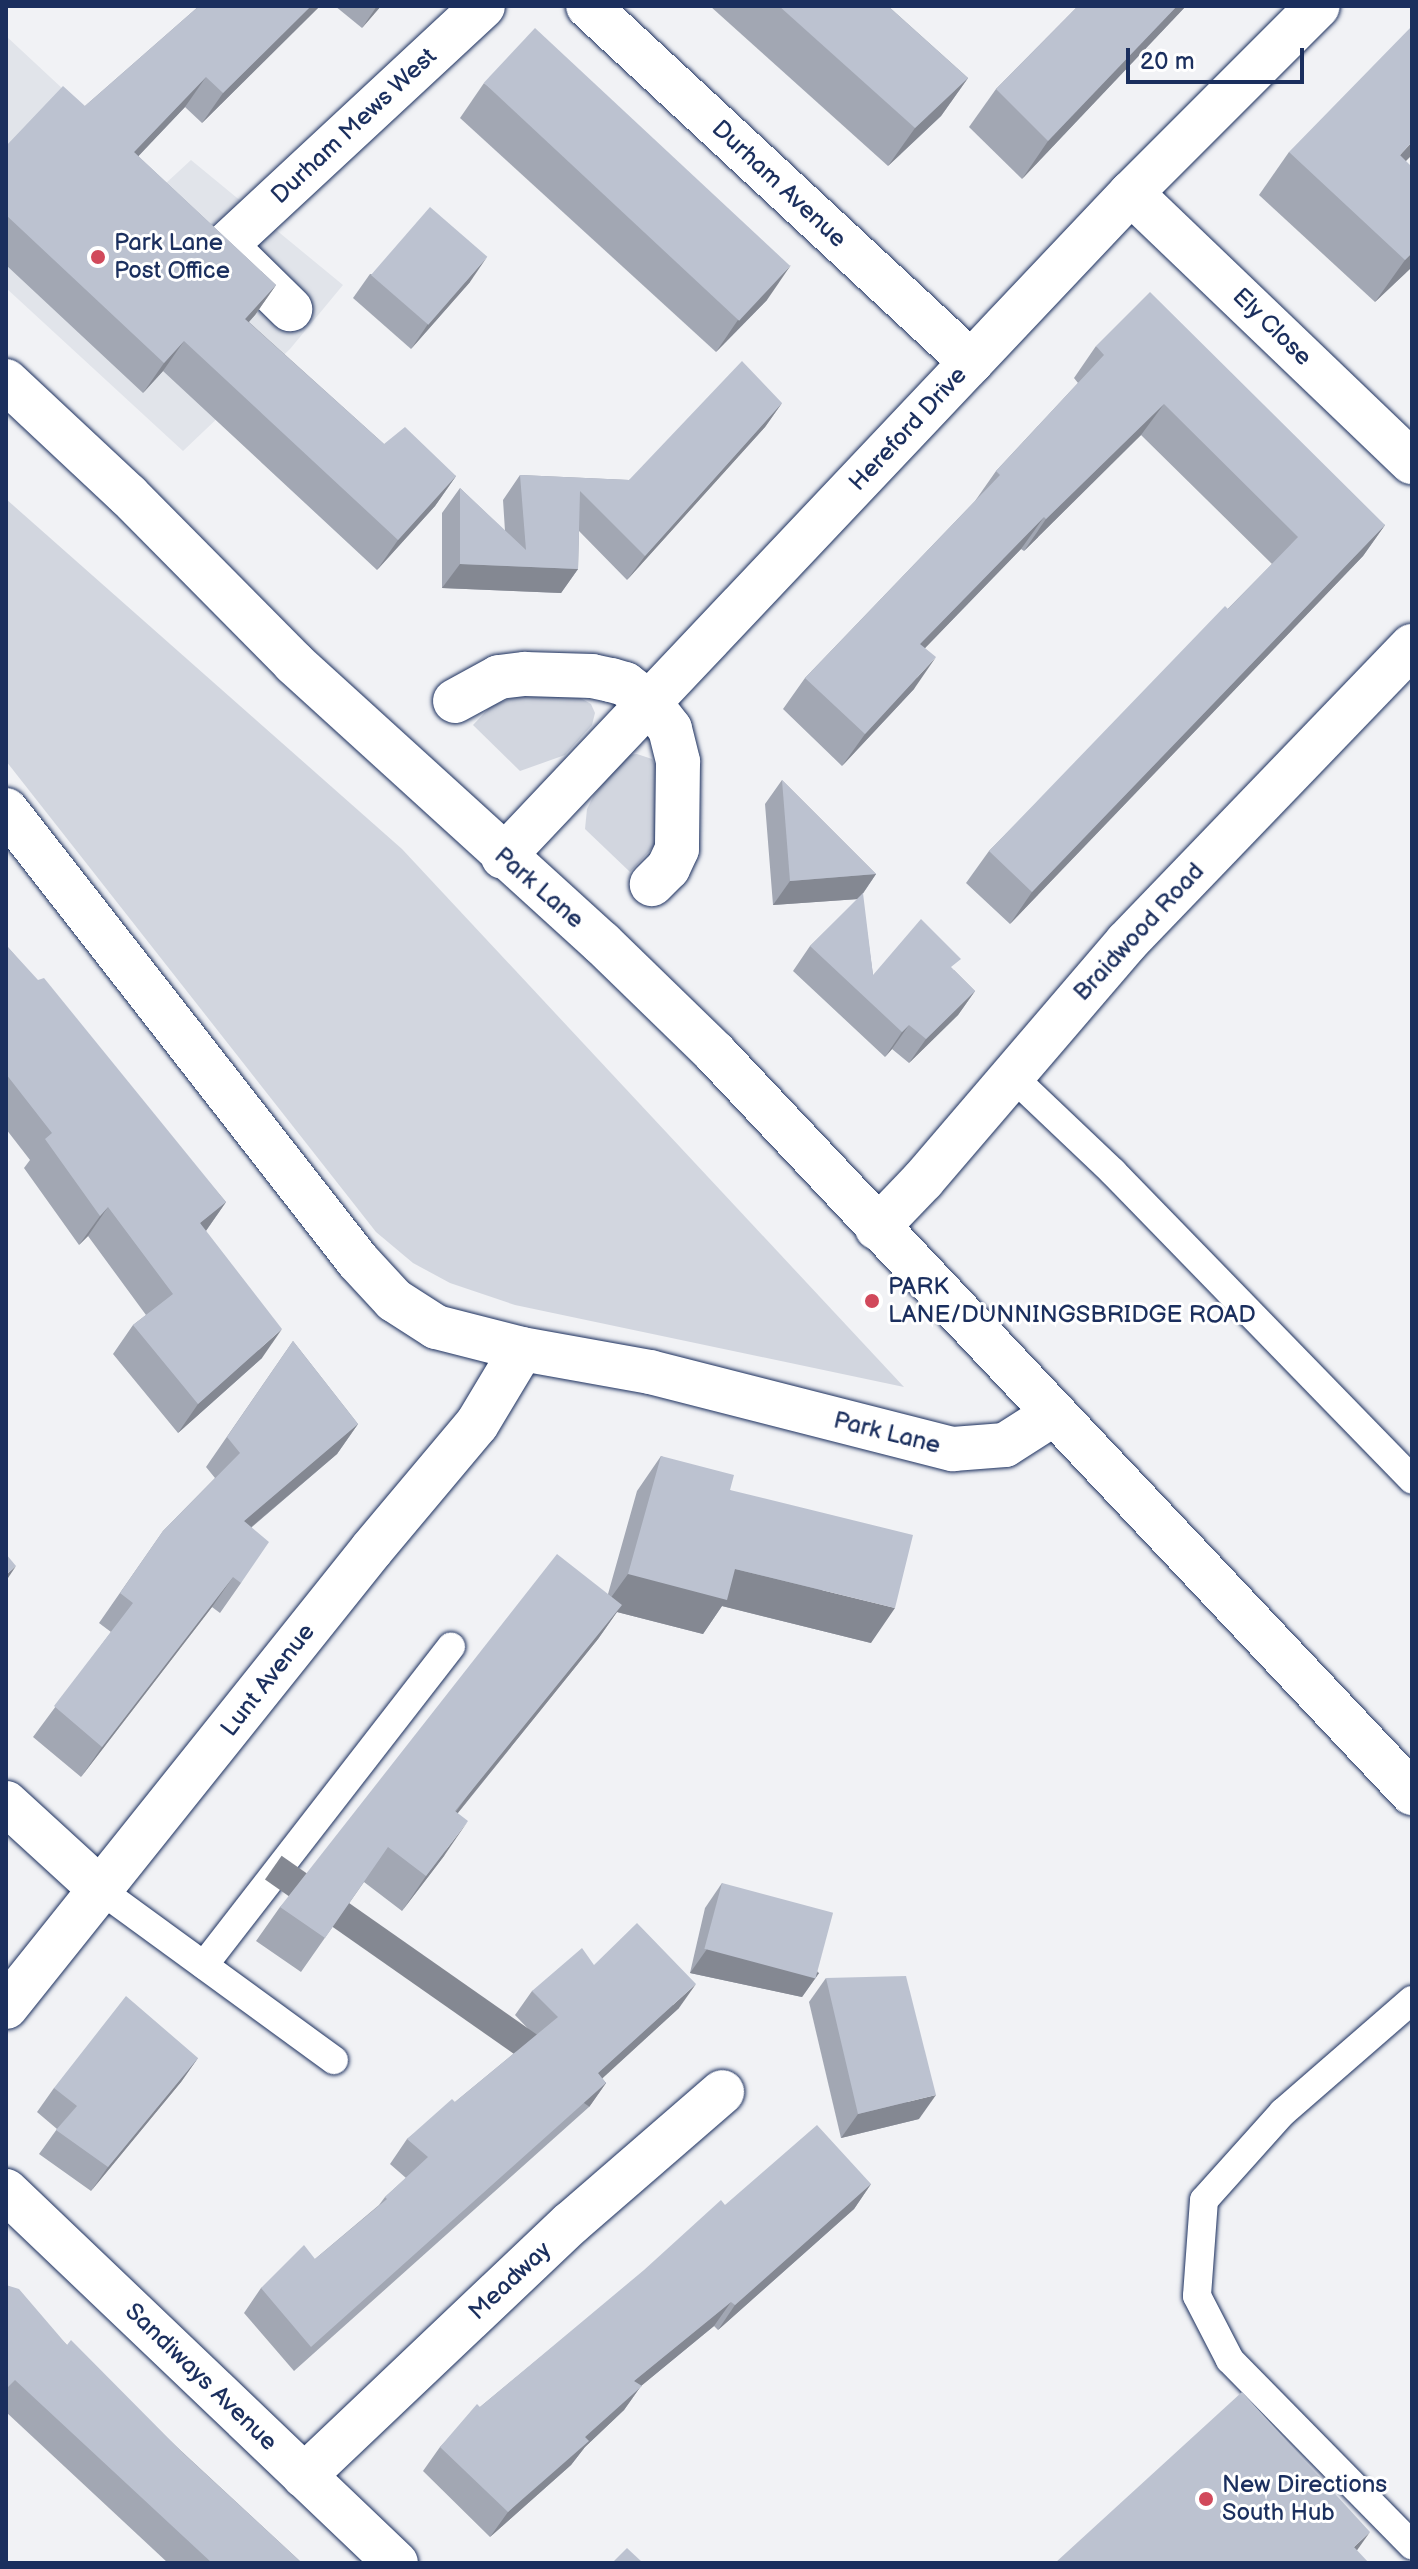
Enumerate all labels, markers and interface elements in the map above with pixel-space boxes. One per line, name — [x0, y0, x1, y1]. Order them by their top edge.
scale bar — [1130, 32, 1308, 82]
street label: Durham Mews West — [265, 42, 443, 210]
text: 20 m — [1140, 47, 1195, 76]
street label: Durham Avenue — [706, 114, 852, 254]
place label: Park Lane Post Office — [114, 229, 230, 285]
marker: Park Lane Post Office — [89, 248, 107, 266]
street label: Ely Close — [1226, 282, 1318, 372]
street label: Hereford Drive — [843, 361, 973, 497]
street label: Park Lane — [488, 841, 590, 935]
street label: Braidwood Road — [1068, 857, 1210, 1007]
place label: PARK LANE/DUNNINGSBRIDGE ROAD — [888, 1273, 1256, 1329]
marker: PARK LANE/DUNNINGSBRIDGE ROAD — [863, 1292, 881, 1310]
street label: Park Lane — [831, 1406, 943, 1460]
street label: Lunt Avenue — [215, 1618, 321, 1742]
street label: Meadway — [463, 2236, 557, 2326]
street label: Sandiways Avenue — [119, 2297, 283, 2457]
place label: New Directions South Hub — [1222, 2471, 1387, 2527]
marker: New Directions South Hub — [1197, 2490, 1215, 2508]

